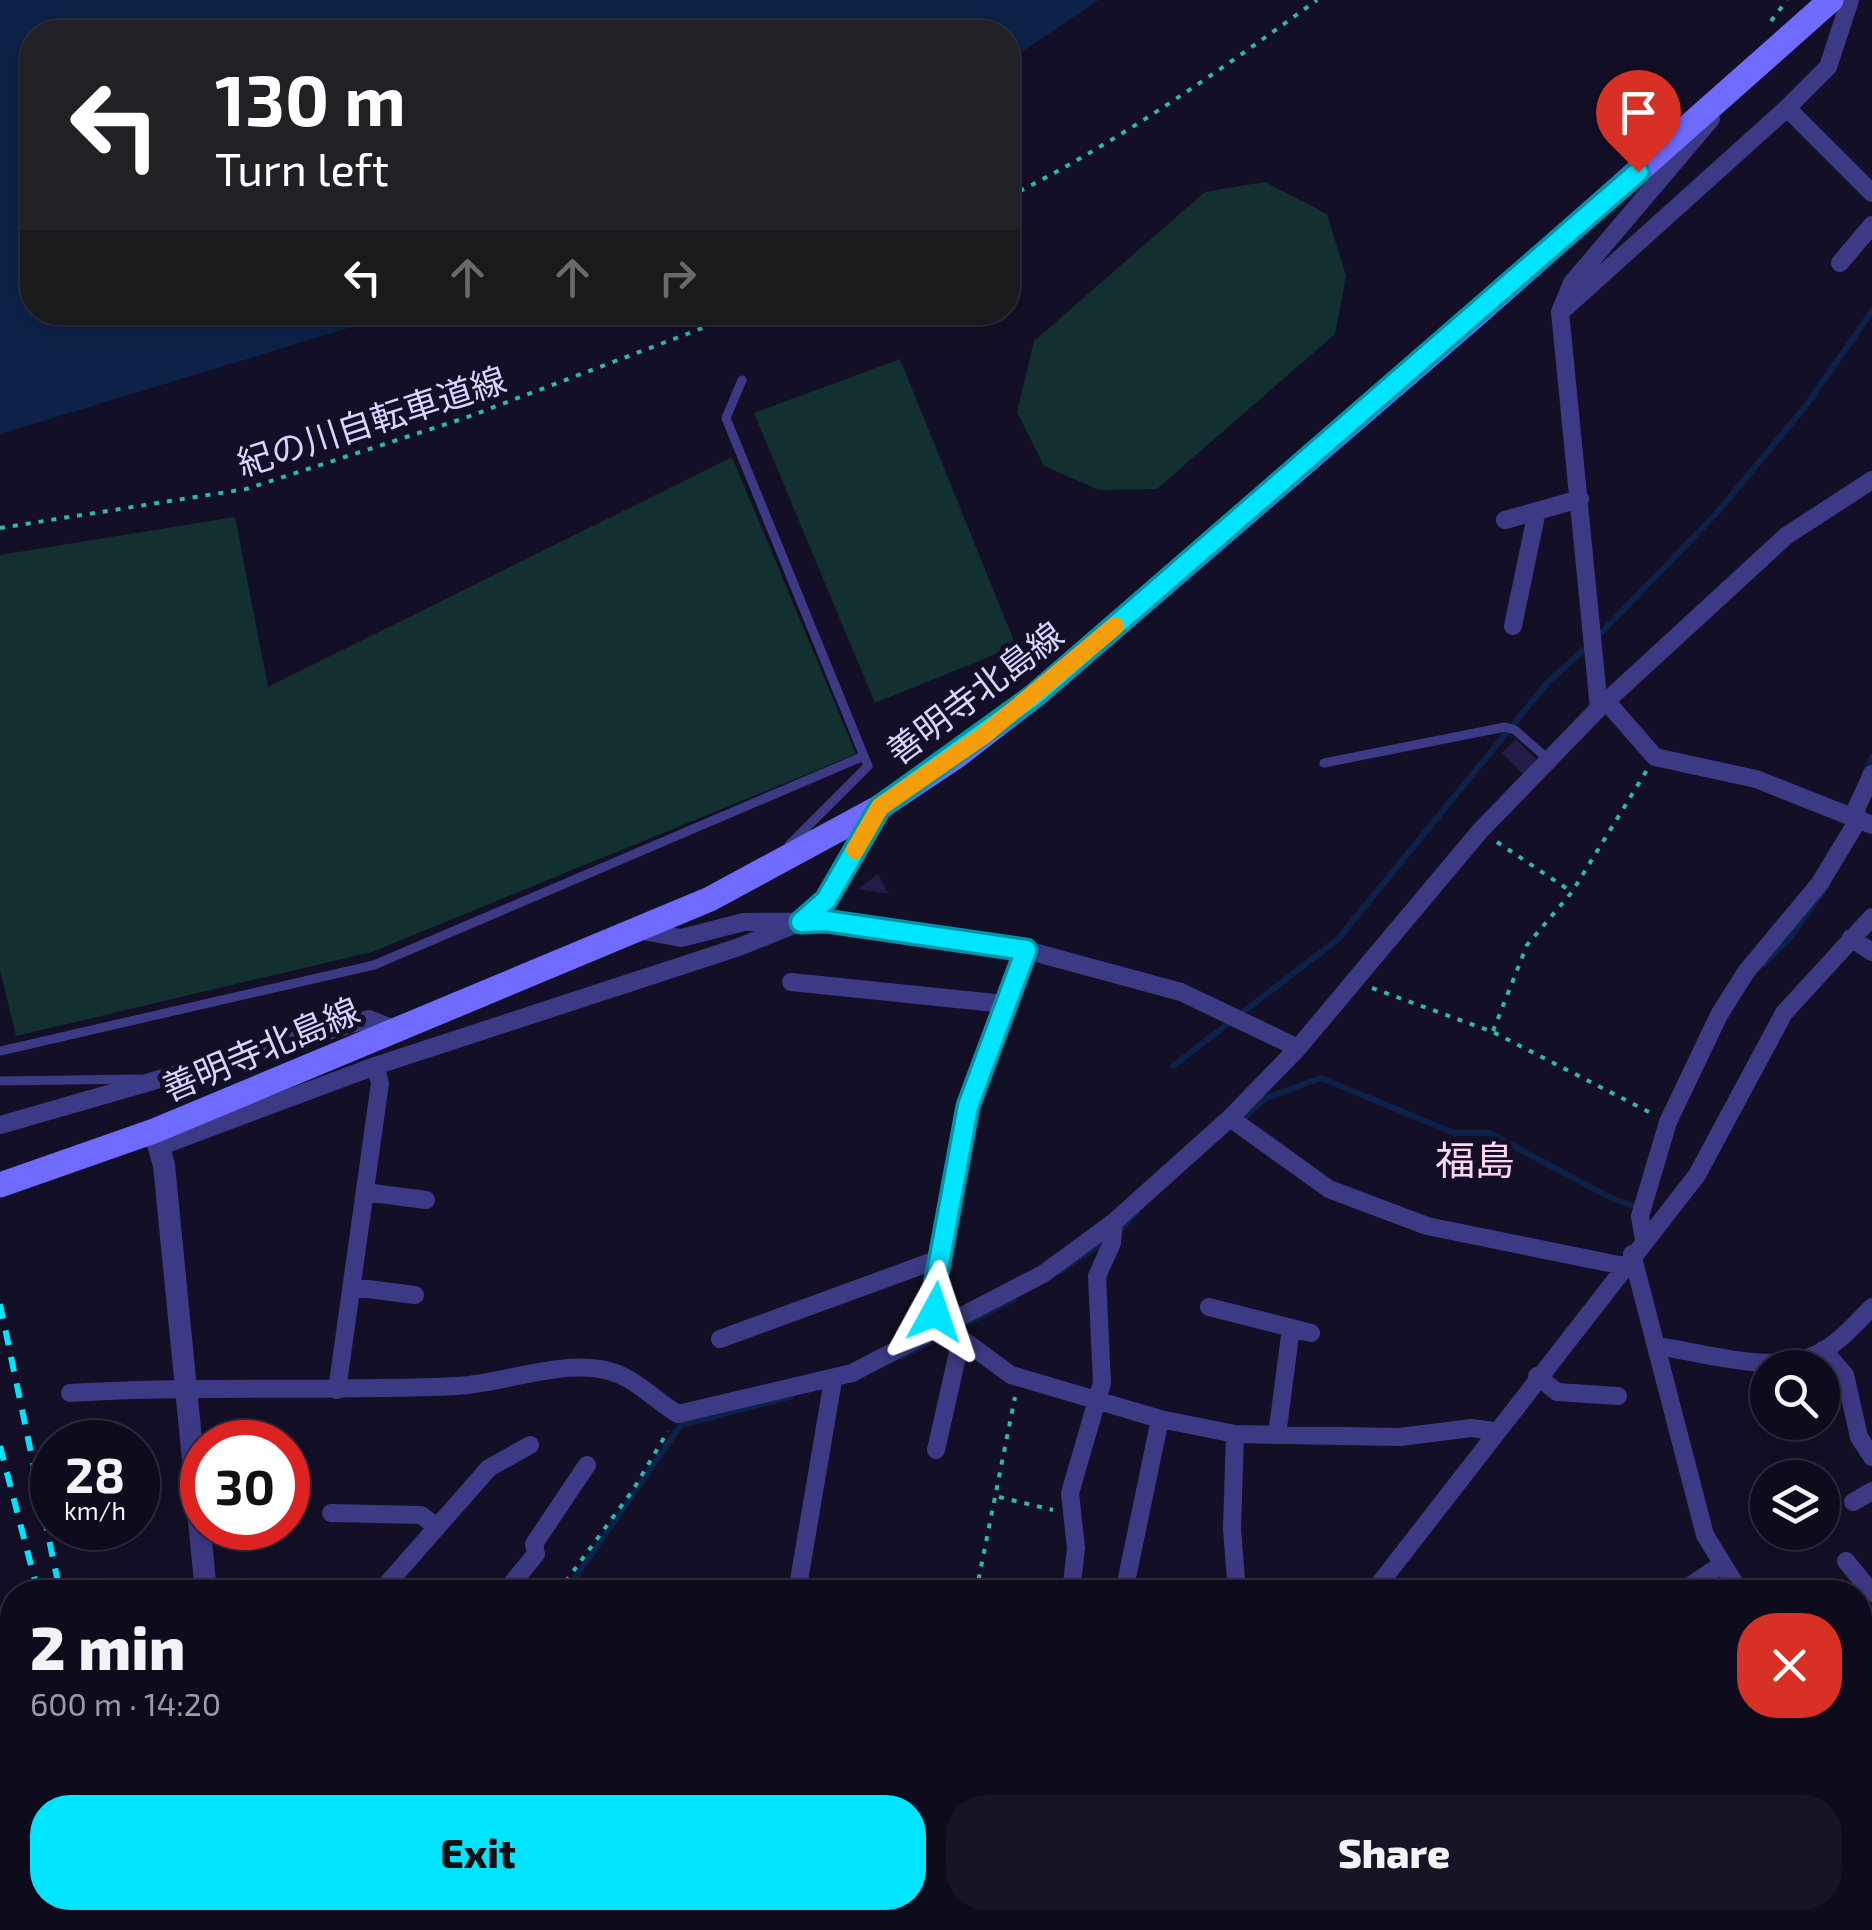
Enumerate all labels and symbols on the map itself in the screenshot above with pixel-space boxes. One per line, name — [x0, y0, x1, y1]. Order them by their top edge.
pin — [1596, 70, 1681, 173]
street label: 紀の川自転車道線 — [231, 357, 511, 483]
street label: 善明寺北島線 — [877, 612, 1071, 772]
street label: 善明寺北島線 — [155, 988, 365, 1108]
district label: 福島 — [1435, 1135, 1515, 1183]
position arrow — [883, 1260, 987, 1364]
speed limit sign: 30 — [180, 1420, 310, 1550]

